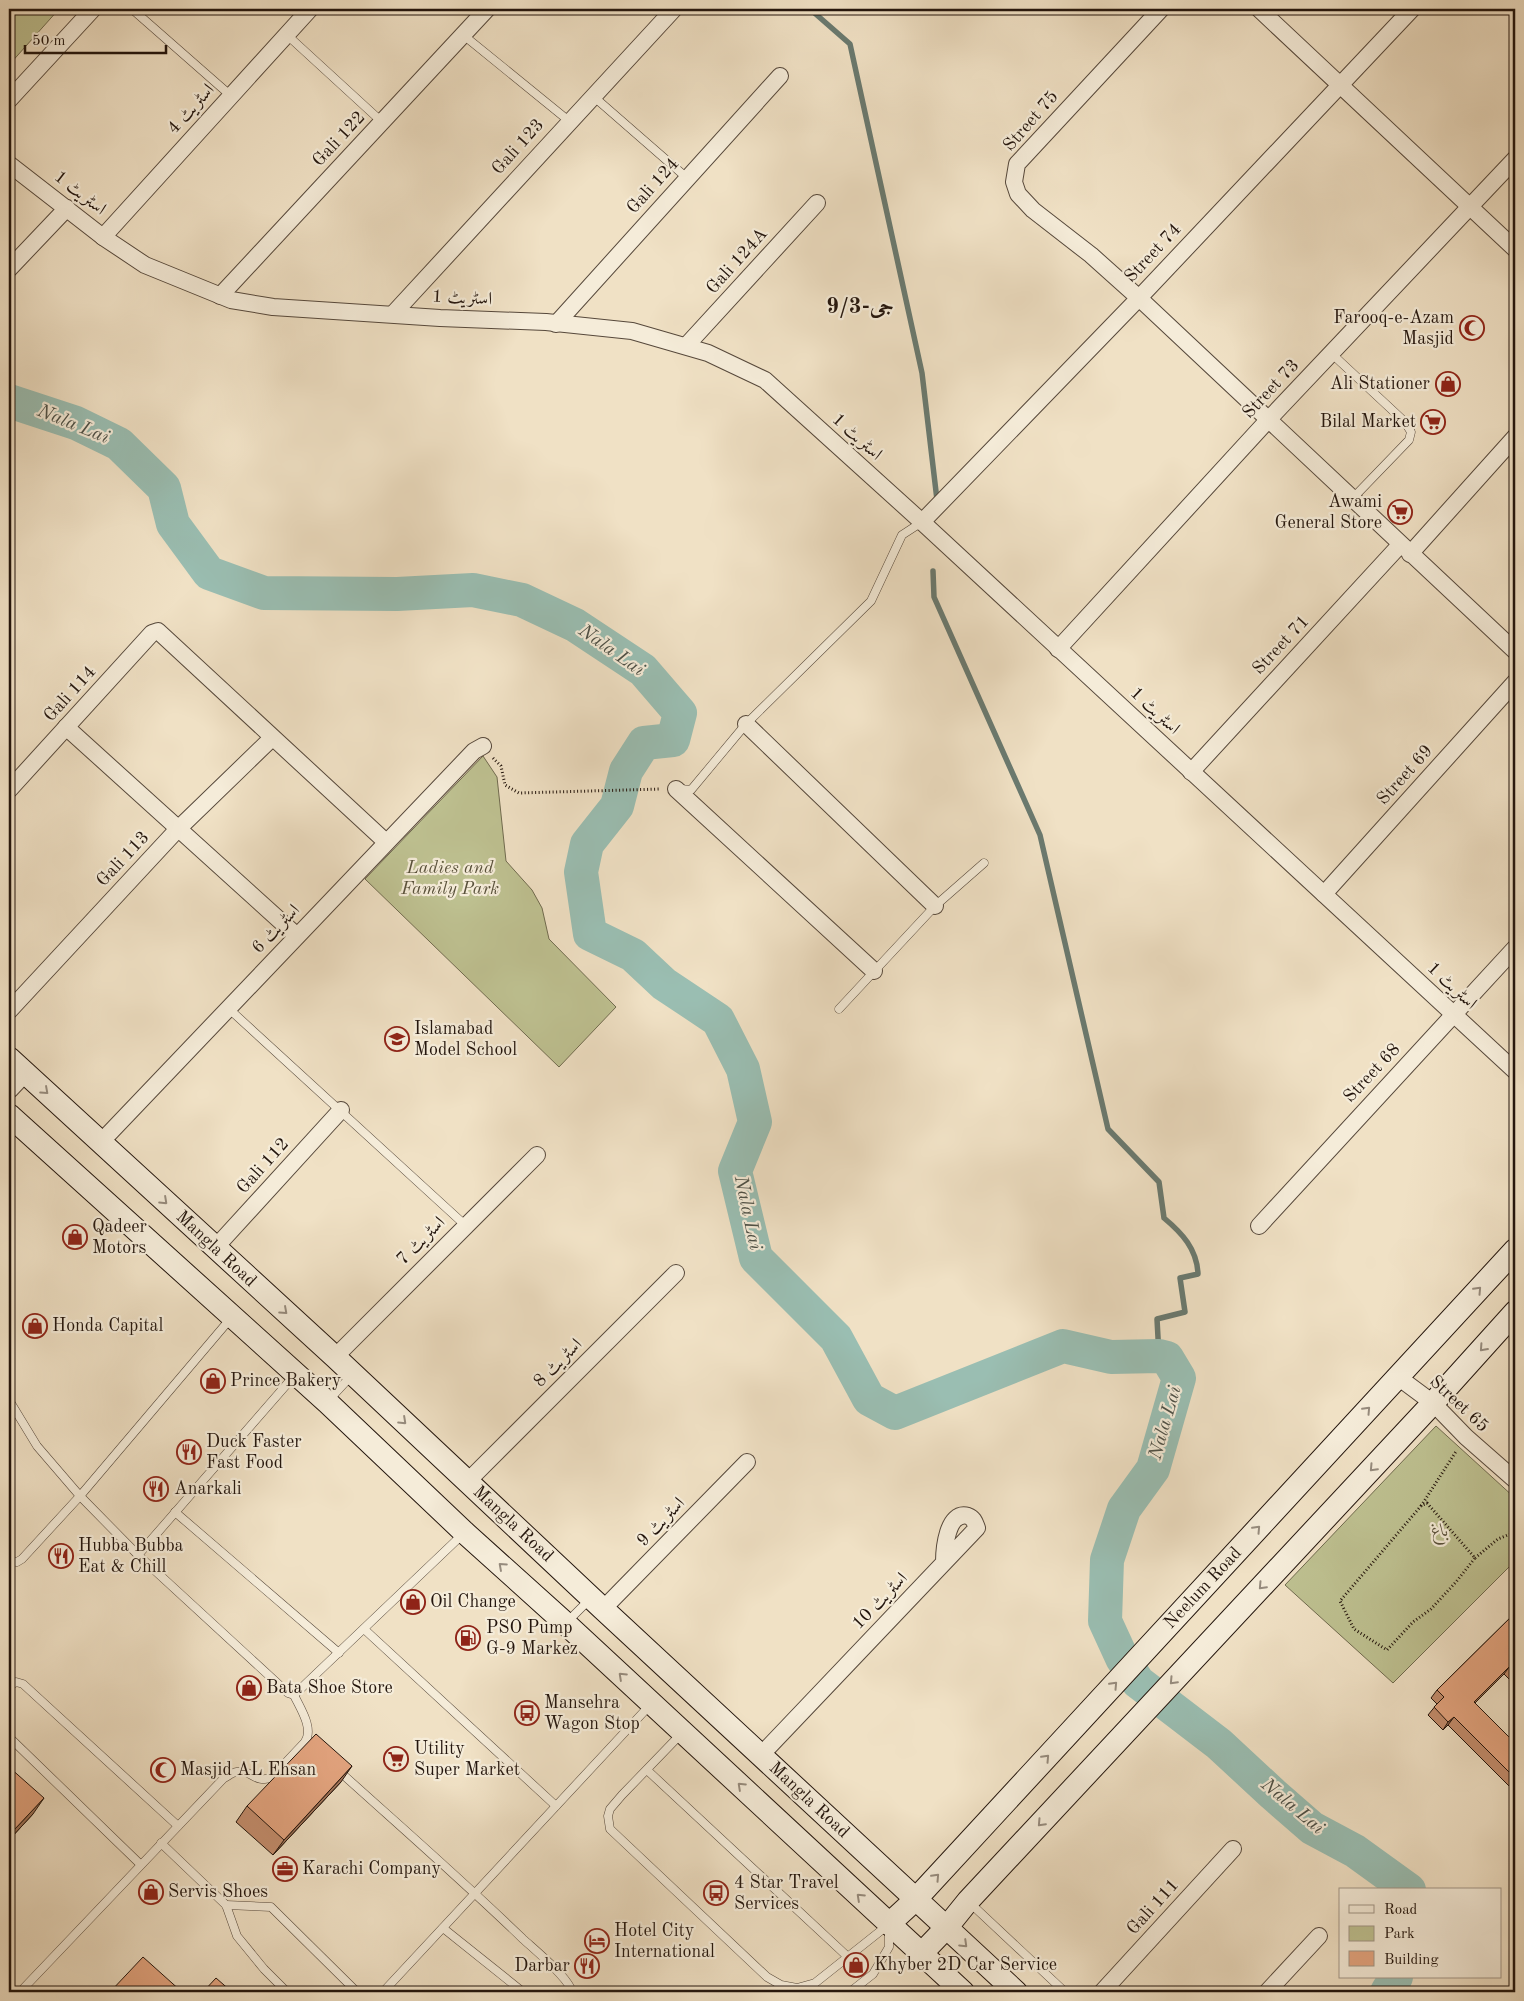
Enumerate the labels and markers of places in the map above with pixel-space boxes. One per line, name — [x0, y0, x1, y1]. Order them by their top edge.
place label: Farooq-e-Azam Masjid — [1333, 309, 1454, 348]
mosque icon: Farooq-e-Azam Masjid — [1459, 315, 1485, 341]
shop icon: Ali Stationer — [1435, 371, 1461, 397]
place label: Ali Stationer — [1330, 375, 1431, 393]
supermarket icon: Bilal Market — [1420, 409, 1446, 435]
place label: Bilal Market — [1320, 413, 1416, 431]
place label: Awami General Store — [1275, 493, 1382, 532]
supermarket icon: Awami General Store — [1387, 499, 1413, 525]
place label: Islamabad Model School — [414, 1020, 517, 1059]
school or university icon: Islamabad Model School — [384, 1026, 410, 1052]
place label: Qadeer Motors — [92, 1218, 147, 1257]
shop icon: Qadeer Motors — [62, 1224, 88, 1250]
shop icon: Honda Capital — [22, 1313, 48, 1339]
place label: Honda Capital — [52, 1317, 163, 1335]
shop icon: Prince Bakery — [200, 1368, 226, 1394]
place label: Prince Bakery — [230, 1372, 342, 1390]
place label: Duck Faster Fast Food — [206, 1433, 302, 1472]
restaurant icon: Duck Faster Fast Food — [176, 1439, 202, 1465]
restaurant icon: Anarkali — [143, 1476, 169, 1502]
place label: Anarkali — [174, 1480, 242, 1498]
place label: Hubba Bubba Eat & Chill — [78, 1537, 184, 1576]
restaurant icon: Hubba Bubba Eat & Chill — [48, 1543, 74, 1569]
shop icon: Oil Change — [400, 1589, 426, 1615]
place label: Oil Change — [430, 1593, 516, 1611]
place label: PSO Pump G-9 Markez — [486, 1619, 578, 1658]
fuel station icon: PSO Pump G-9 Markez — [455, 1625, 481, 1651]
shop icon: Bata Shoe Store — [236, 1675, 262, 1701]
place label: Bata Shoe Store — [266, 1679, 393, 1697]
place label: Mansehra Wagon Stop — [544, 1694, 640, 1733]
bus stop icon: Mansehra Wagon Stop — [514, 1700, 540, 1726]
place label: Utility Super Market — [414, 1740, 520, 1779]
supermarket icon: Utility Super Market — [383, 1746, 409, 1772]
mosque icon: Masjid AL Ehsan — [150, 1757, 176, 1783]
place label: Masjid AL Ehsan — [180, 1761, 317, 1779]
office icon: Karachi Company — [272, 1856, 298, 1882]
place label: Karachi Company — [302, 1860, 442, 1878]
place label: 4 Star Travel Services — [734, 1874, 839, 1913]
shop icon: Servis Shoes — [138, 1879, 164, 1905]
bus stop icon: 4 Star Travel Services — [703, 1880, 729, 1906]
place label: Servis Shoes — [168, 1883, 268, 1901]
place label: Hotel City International — [614, 1922, 715, 1961]
hotel icon: Hotel City International — [584, 1928, 610, 1954]
shop icon: Khyber 2D Car Service — [843, 1952, 869, 1978]
restaurant icon: Darbar — [574, 1953, 600, 1979]
place label: Khyber 2D Car Service — [874, 1956, 1057, 1974]
place label: Darbar — [514, 1957, 571, 1975]

